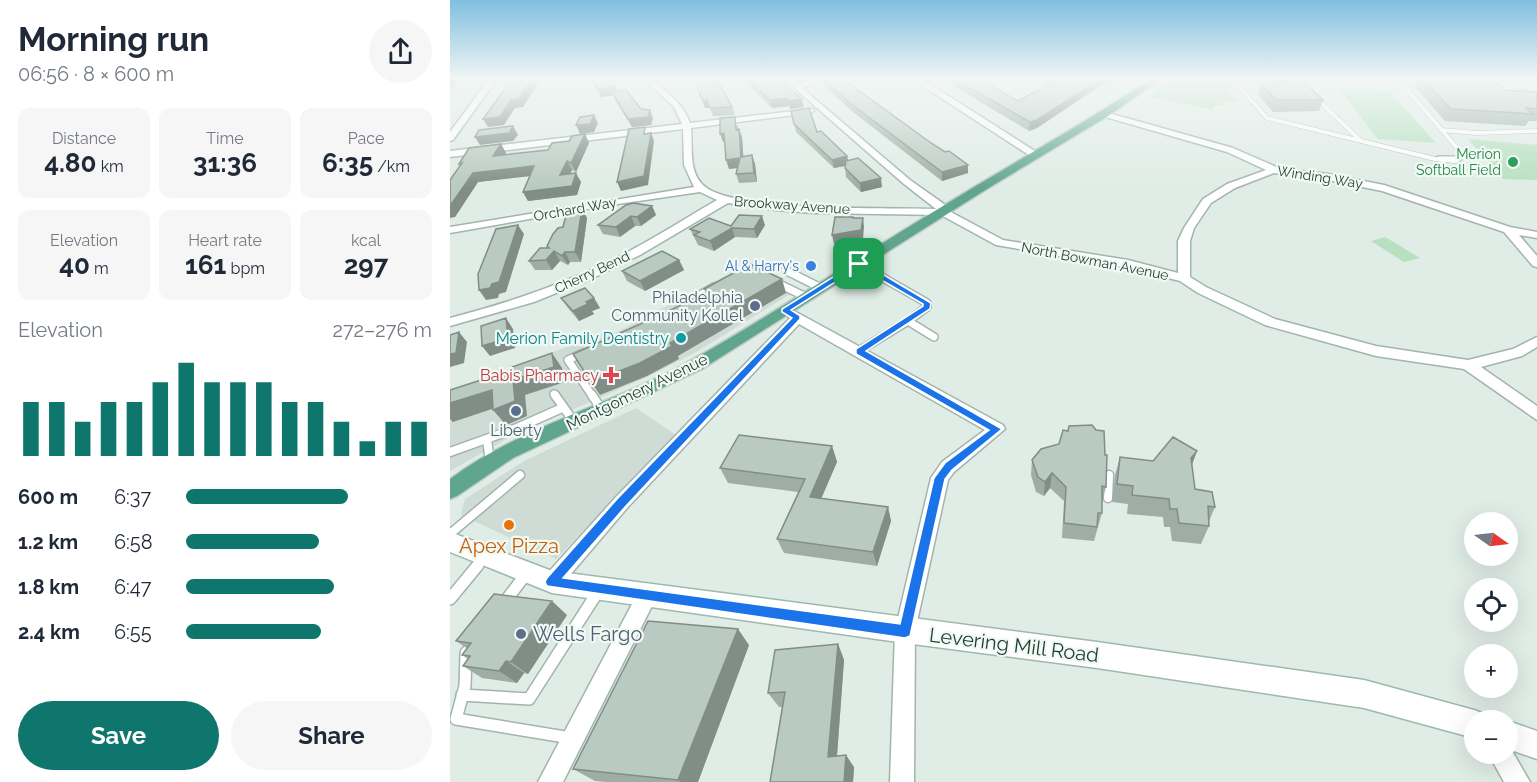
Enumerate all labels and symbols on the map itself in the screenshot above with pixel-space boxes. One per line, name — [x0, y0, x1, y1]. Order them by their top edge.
place label: Merion Softball Field — [1416, 146, 1501, 178]
marker: Merion Softball Field — [1506, 155, 1520, 169]
street label: Winding Way — [1276, 162, 1364, 192]
street label: Brookway Avenue — [733, 193, 851, 217]
street label: Orchard Way — [532, 194, 618, 224]
pin — [833, 238, 884, 289]
street label: North Bowman Avenue — [1020, 239, 1170, 283]
street label: Cherry Bend — [552, 248, 632, 296]
place label: Al & Harry's — [725, 258, 799, 274]
marker: Al & Harry's — [804, 259, 818, 273]
place label: Philadelphia Community Kollel — [611, 288, 744, 325]
marker: Philadelphia Community Kollel — [748, 299, 762, 313]
place label: Merion Family Dentistry — [496, 329, 669, 348]
marker: Merion Family Dentistry — [674, 331, 688, 345]
street label: Montgomery Avenue — [563, 349, 711, 435]
place label: Babis Pharmacy — [480, 366, 599, 385]
marker: Babis Pharmacy — [604, 368, 618, 382]
marker: Liberty — [509, 404, 523, 418]
place label: Liberty — [490, 421, 542, 440]
north arrow — [1464, 512, 1518, 566]
marker: Apex Pizza — [502, 518, 516, 532]
place label: Apex Pizza — [459, 534, 559, 558]
place label: Wells Fargo — [533, 622, 642, 646]
street label: Levering Mill Road — [928, 623, 1100, 667]
marker: Wells Fargo — [514, 627, 528, 641]

